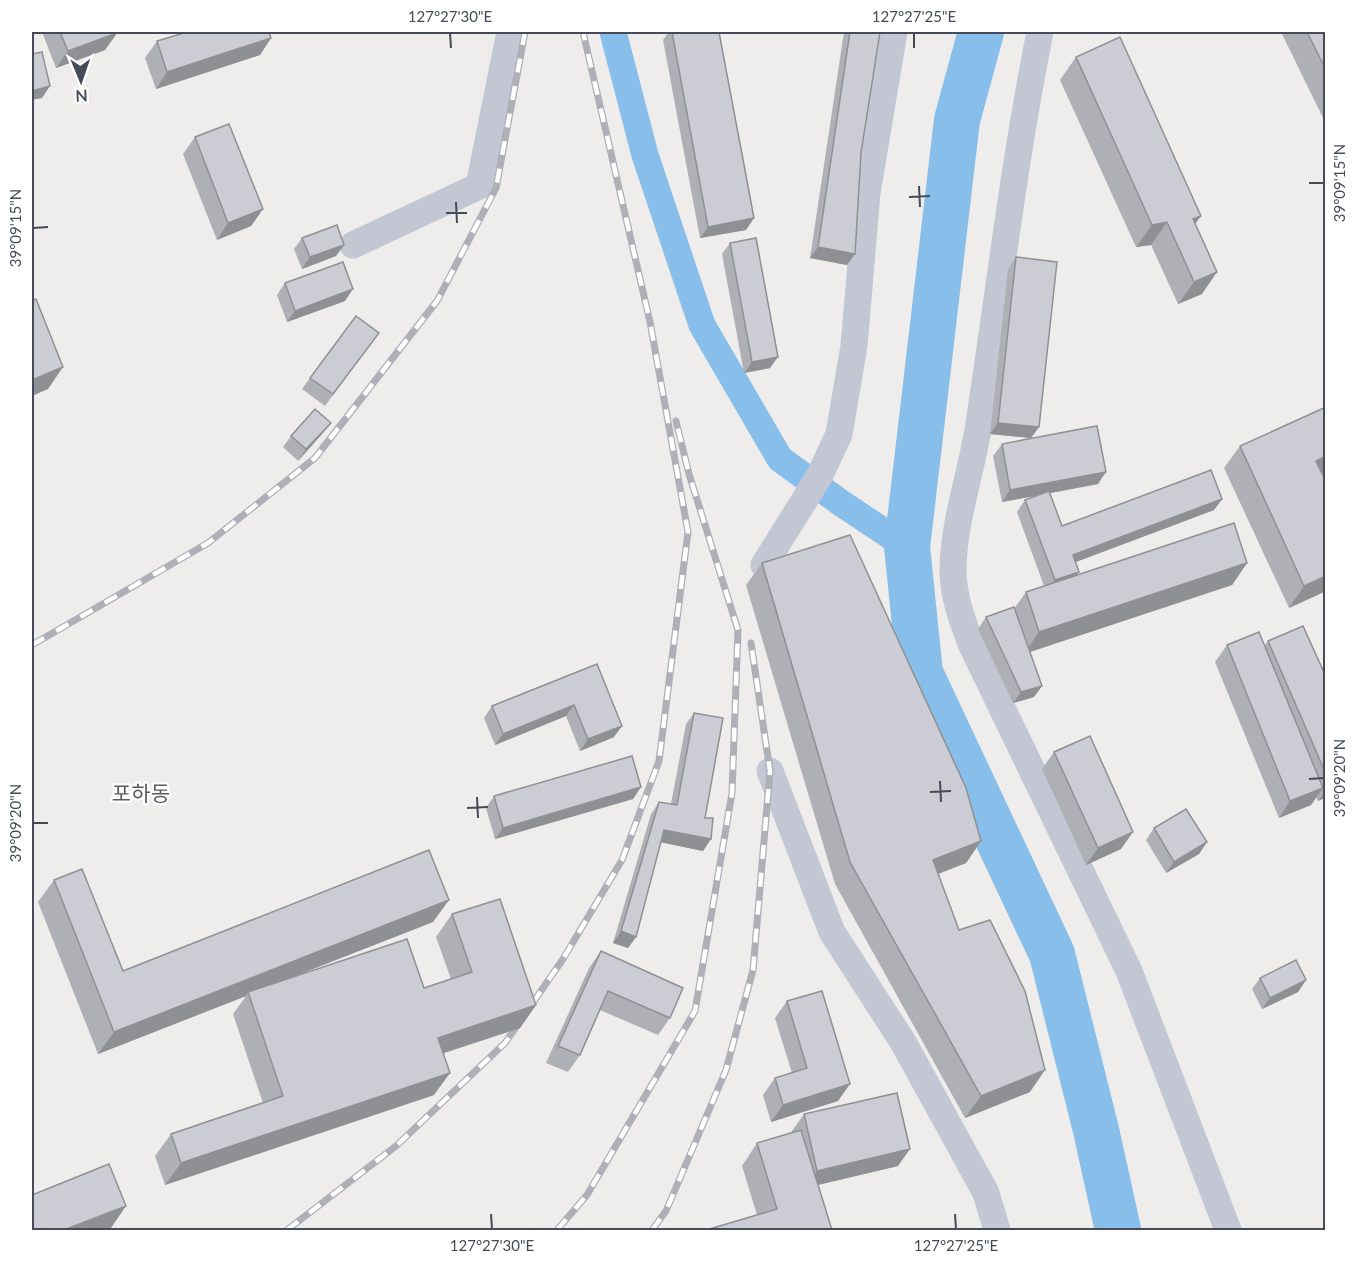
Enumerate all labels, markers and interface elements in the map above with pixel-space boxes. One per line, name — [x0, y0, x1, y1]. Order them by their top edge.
text: 127°27'30"E — [408, 7, 492, 25]
text: 127°27'25"E — [872, 7, 956, 25]
north arrow — [51, 51, 111, 111]
text: N — [75, 87, 88, 106]
text: 39°09'15"N — [1330, 144, 1348, 222]
text: 39°09'15"N — [6, 189, 24, 267]
text: 39°09'20"N — [1330, 739, 1348, 817]
district label: 포하동 — [112, 780, 170, 805]
text: 39°09'20"N — [6, 784, 24, 862]
text: 127°27'30"E — [450, 1236, 534, 1254]
text: 127°27'25"E — [914, 1236, 998, 1254]

